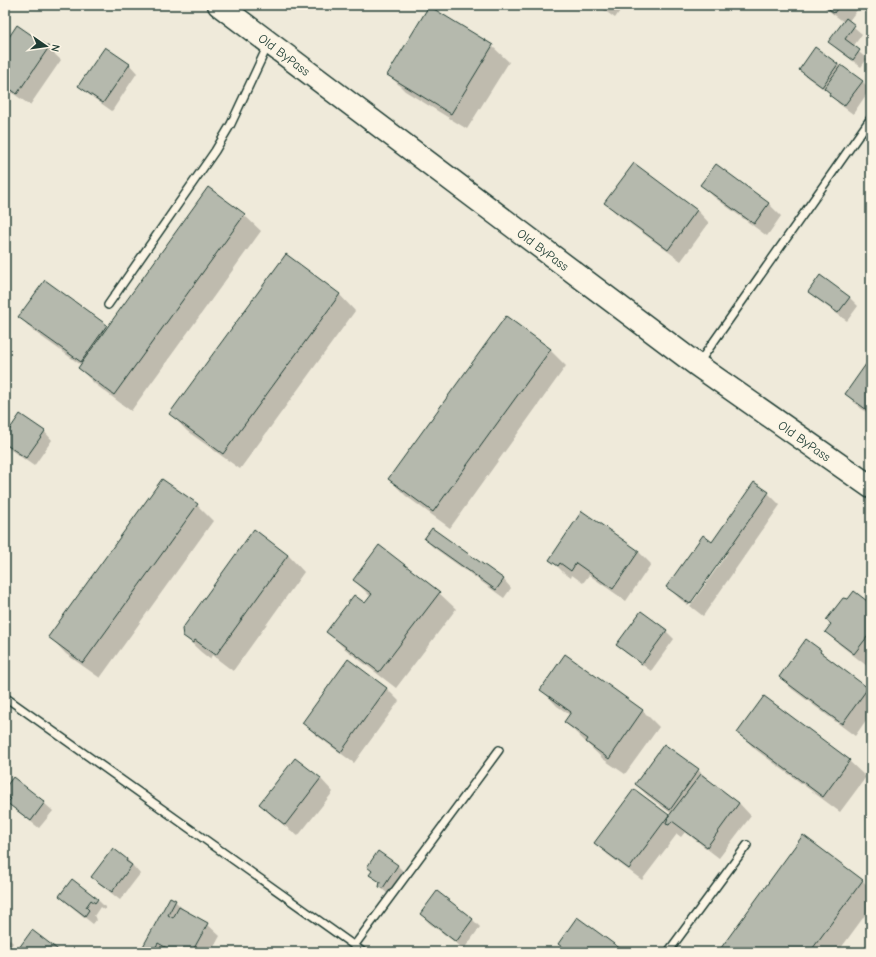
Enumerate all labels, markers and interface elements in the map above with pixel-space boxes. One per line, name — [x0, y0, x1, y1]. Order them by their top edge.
north arrow — [26, 26, 66, 66]
street label: Old ByPass — [255, 31, 313, 79]
text: N — [48, 43, 62, 53]
street label: Old ByPass — [514, 225, 572, 274]
street label: Old ByPass — [775, 417, 834, 465]

